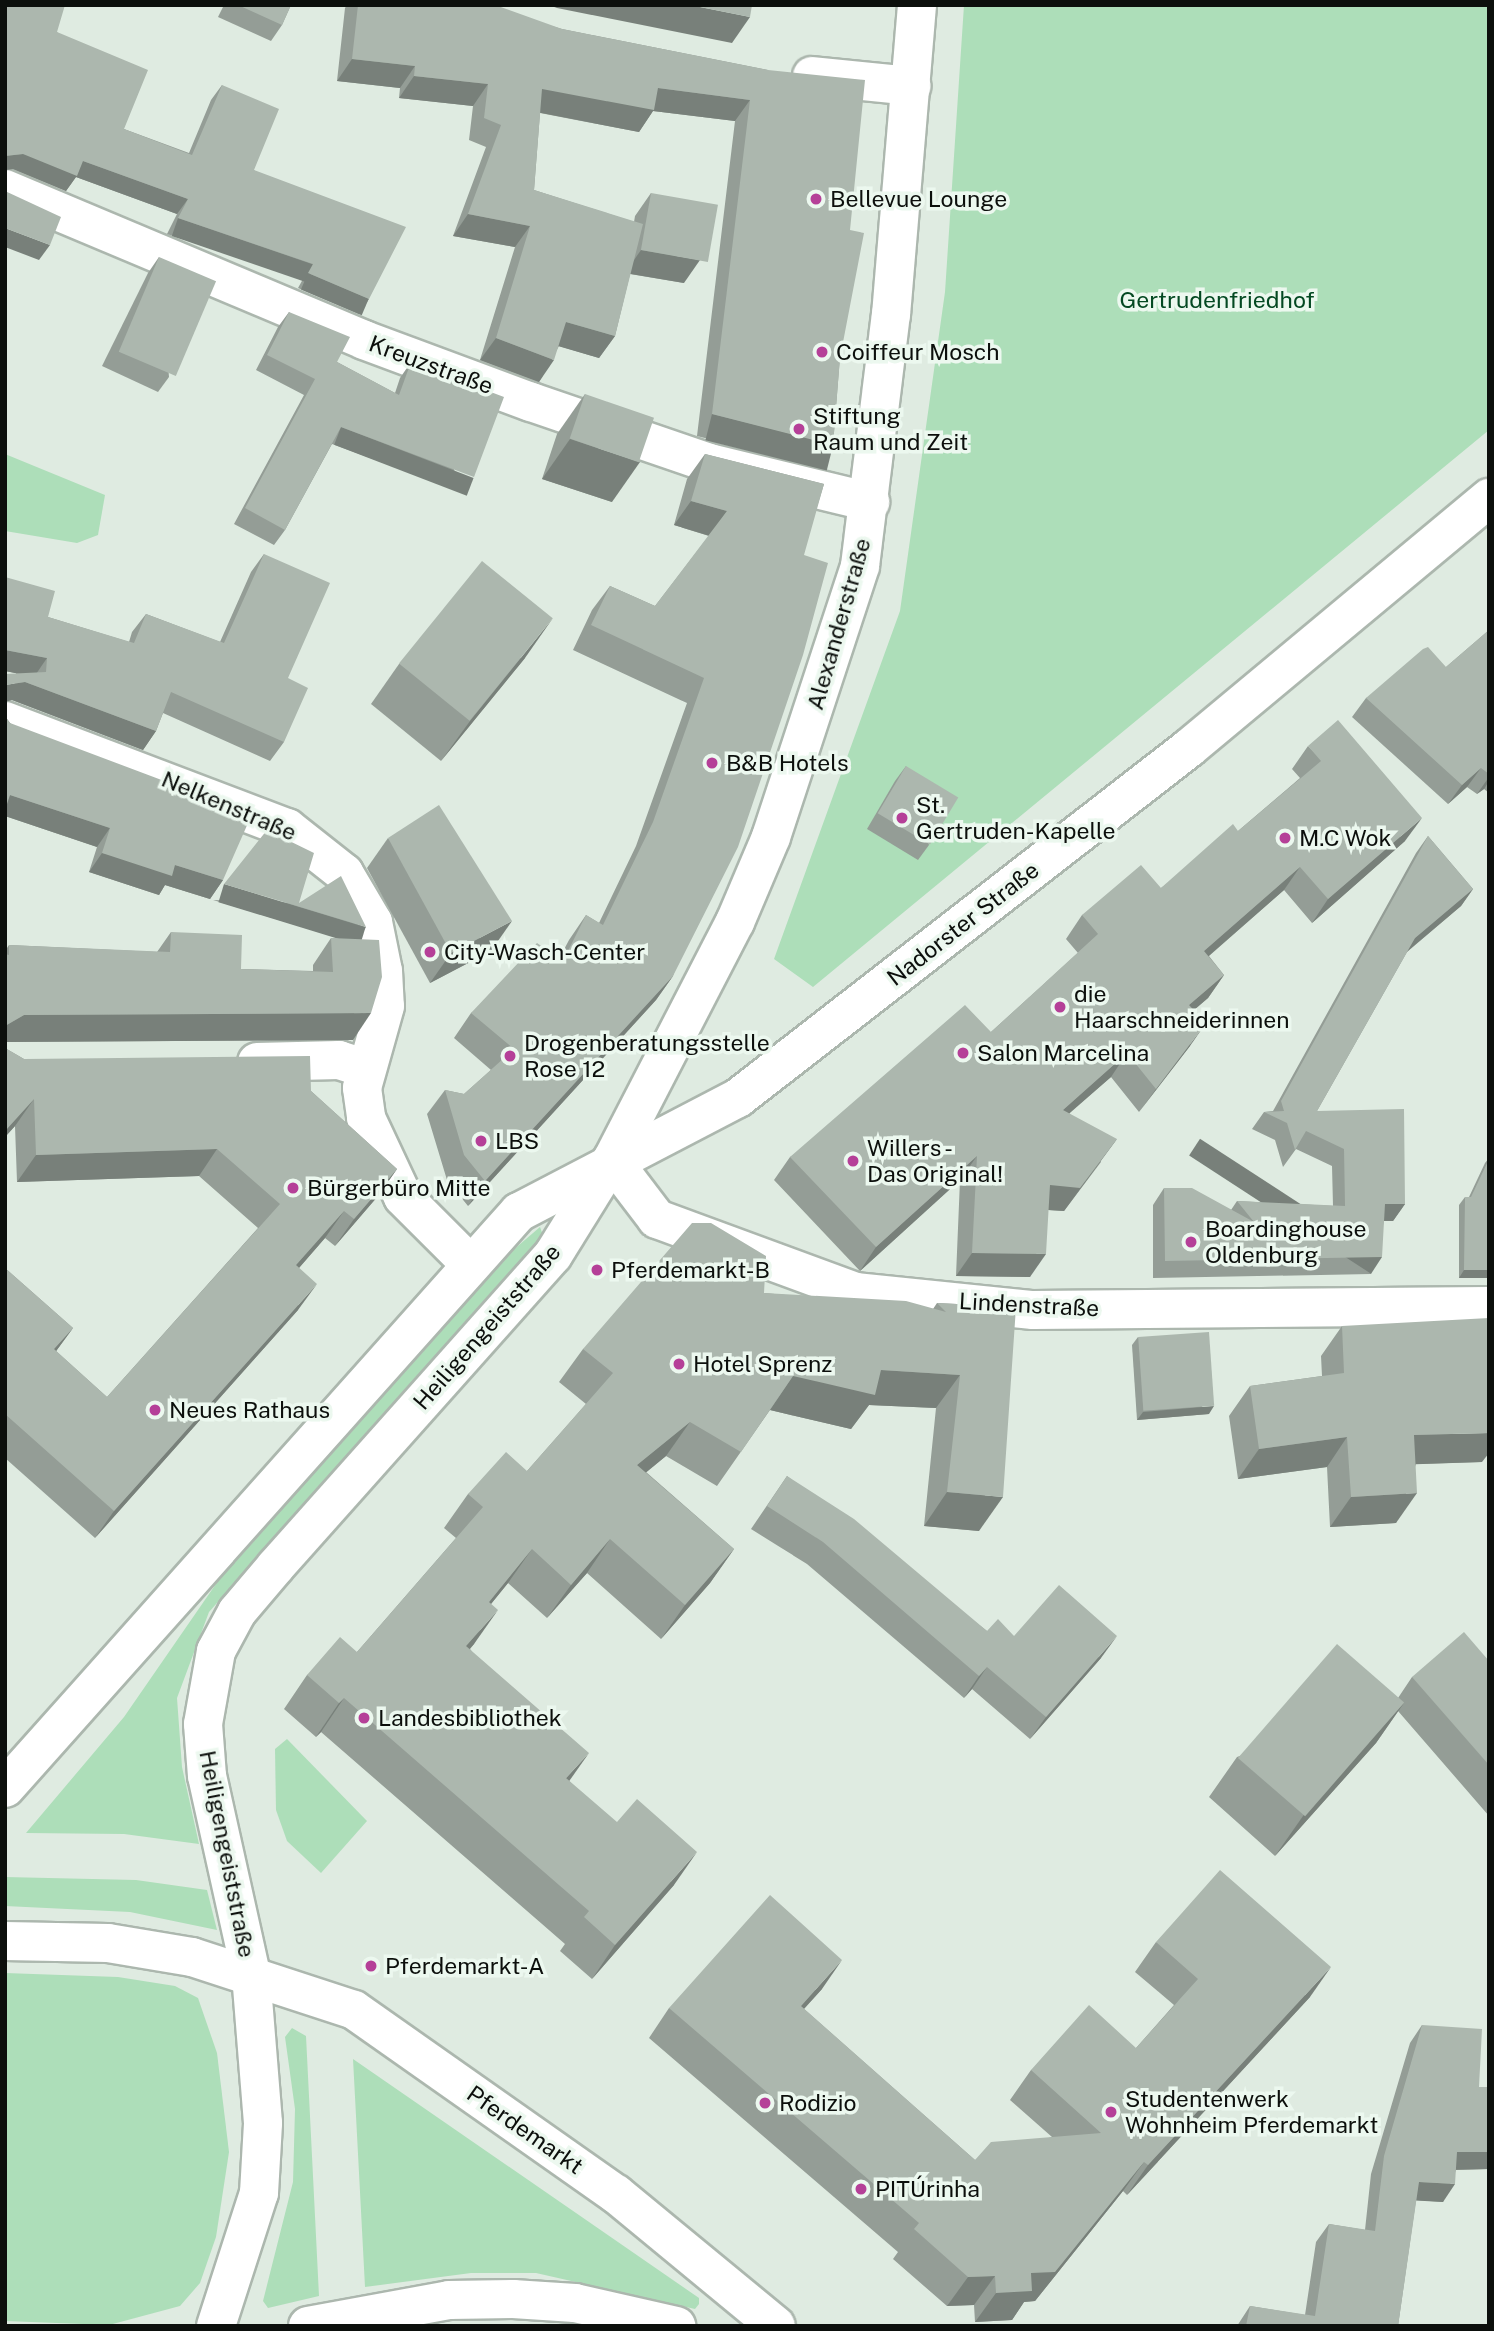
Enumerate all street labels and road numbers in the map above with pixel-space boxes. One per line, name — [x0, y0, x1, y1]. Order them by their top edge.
street label: Kreuzstraße — [365, 330, 497, 400]
street label: Alexanderstraße — [801, 535, 877, 713]
street label: Nelkenstraße — [157, 765, 301, 847]
street label: Nadorster Straße — [882, 856, 1044, 992]
street label: Heiligengeiststraße — [408, 1239, 566, 1415]
street label: Lindenstraße — [958, 1288, 1100, 1322]
street label: Heiligengeiststraße — [193, 1748, 261, 1960]
street label: Pferdemarkt — [462, 2080, 588, 2180]

